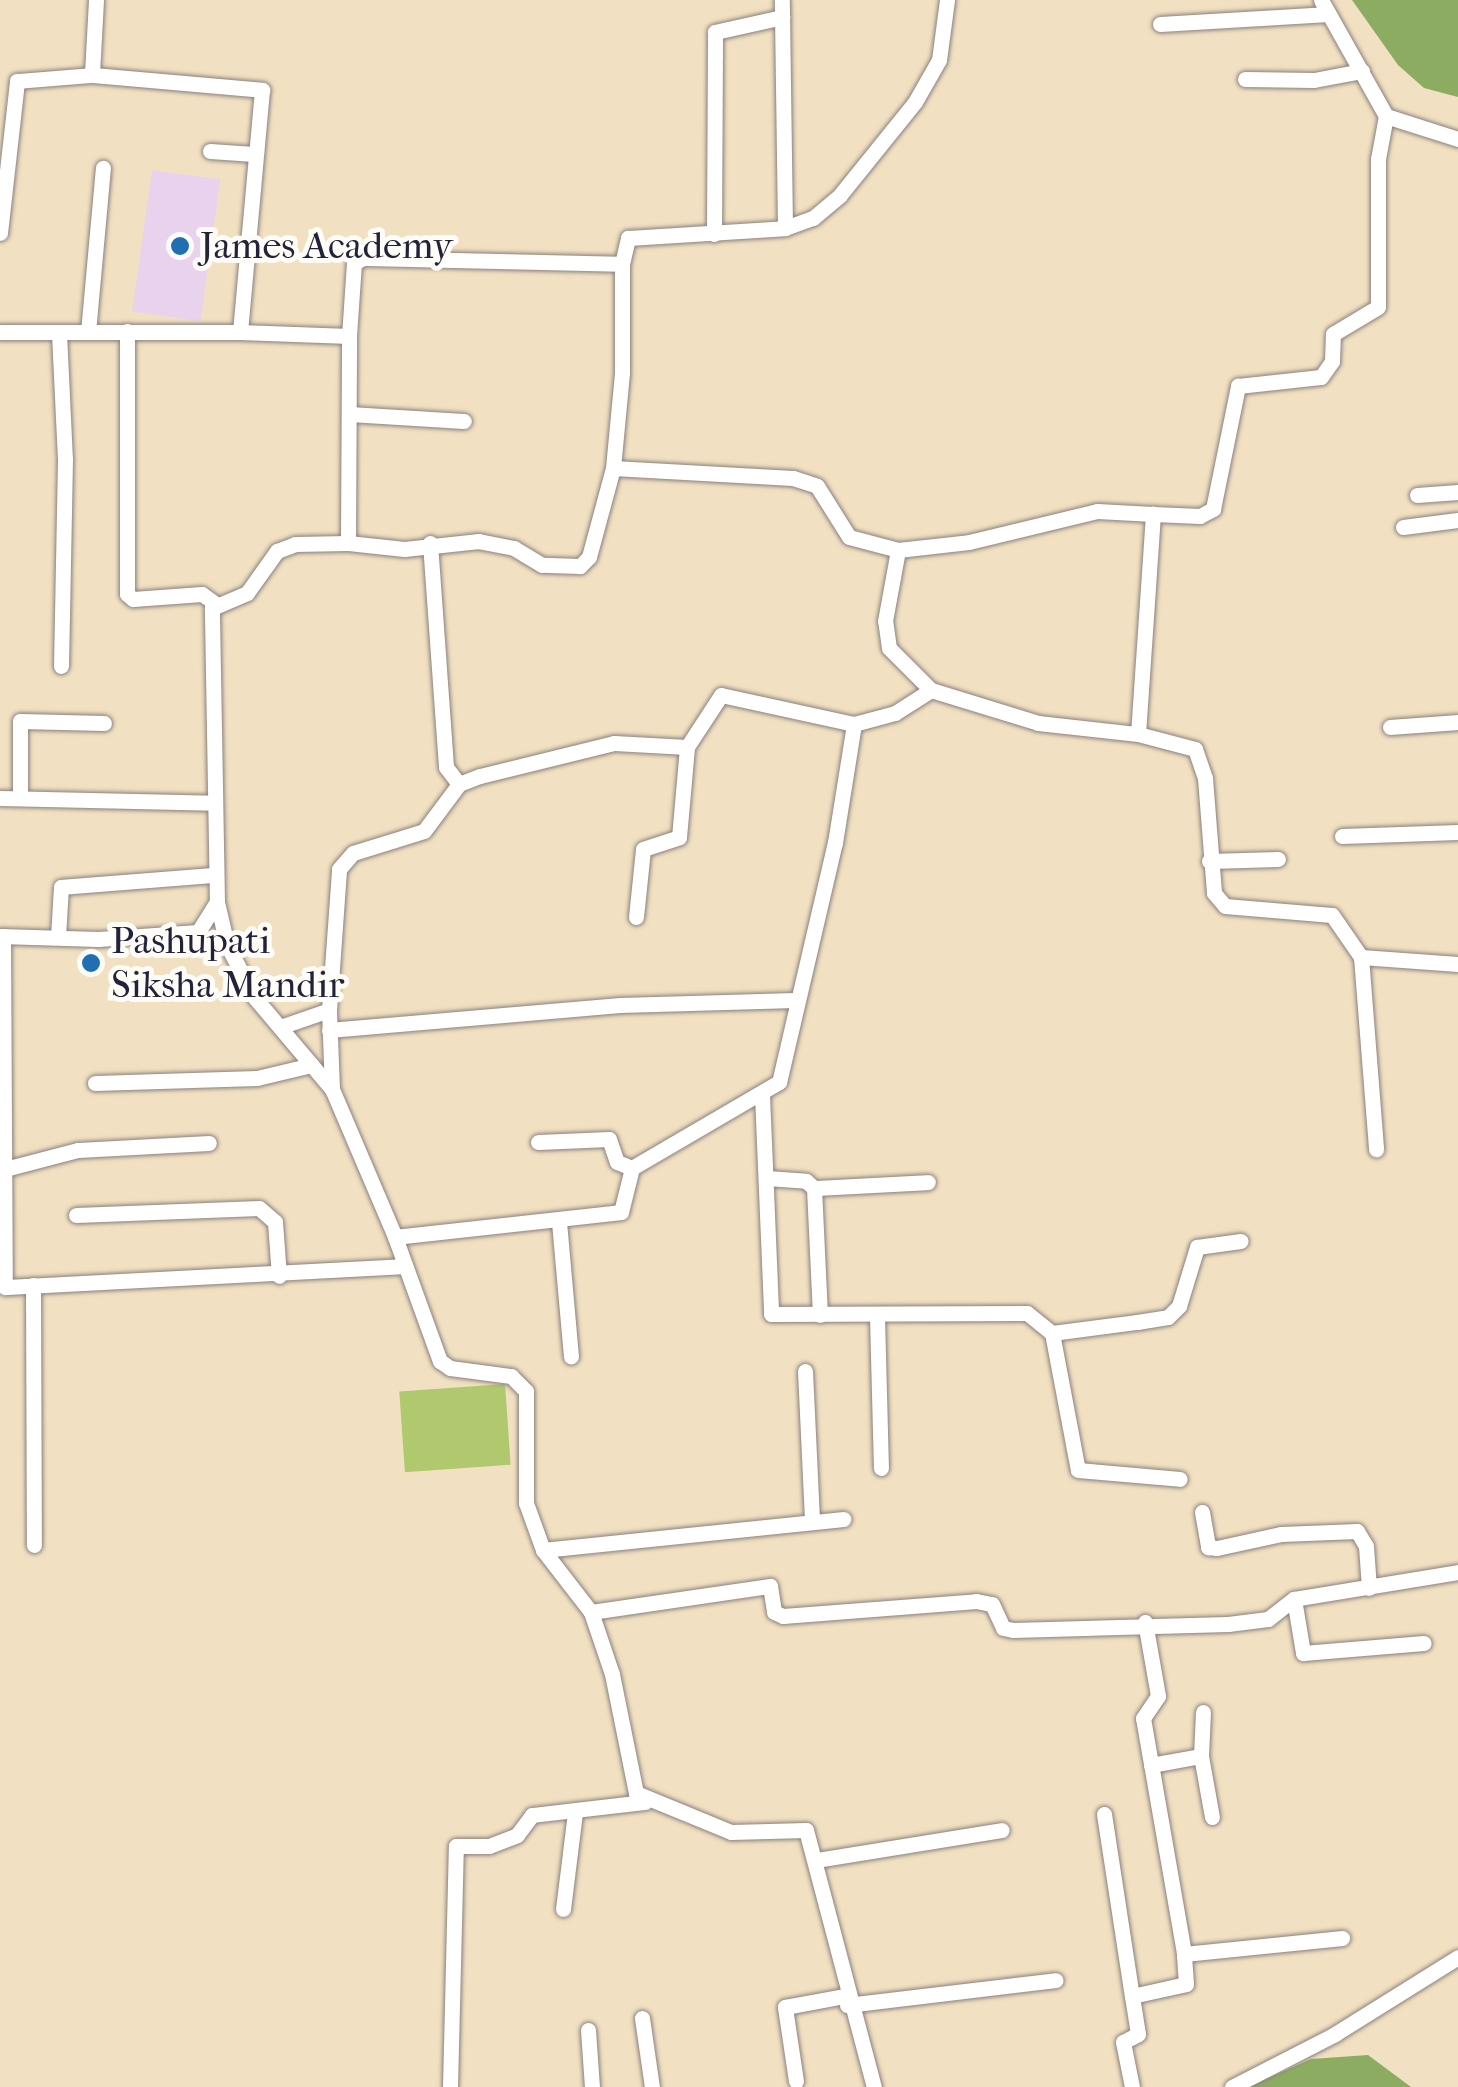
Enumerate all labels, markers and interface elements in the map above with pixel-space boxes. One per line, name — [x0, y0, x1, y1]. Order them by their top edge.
place label: James Academy — [200, 223, 453, 269]
marker: James Academy — [169, 235, 191, 257]
place label: Pashupati Siksha Mandir — [111, 918, 344, 1008]
marker: Pashupati Siksha Mandir — [80, 952, 102, 974]

